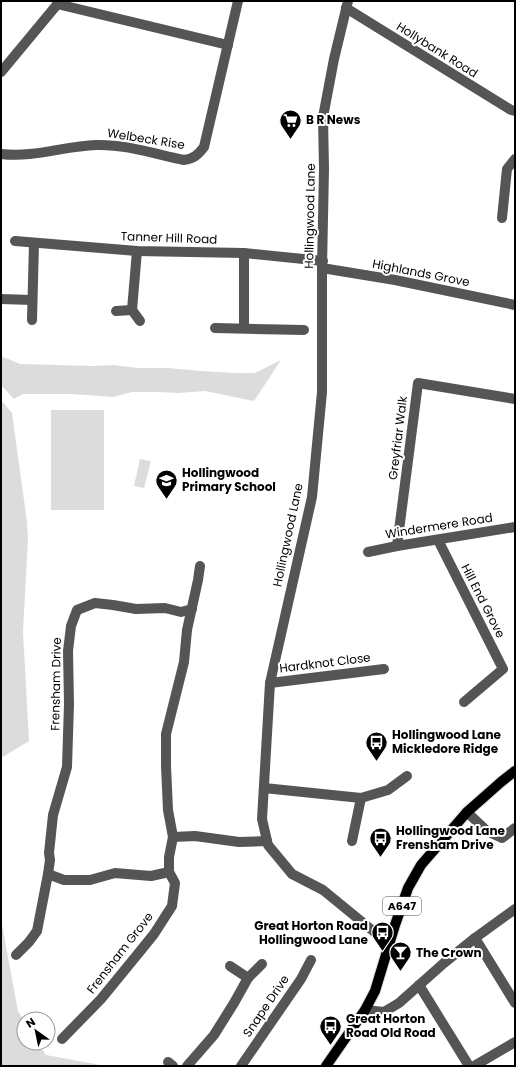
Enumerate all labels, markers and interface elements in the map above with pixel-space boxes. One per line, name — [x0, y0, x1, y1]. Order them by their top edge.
street label: Hollybank Road — [393, 18, 481, 81]
supermarket icon: B R News — [278, 107, 304, 140]
place label: B R News — [306, 111, 361, 128]
street label: Welbeck Rise — [106, 124, 186, 153]
street label: Hollingwood Lane — [300, 163, 319, 269]
street label: Tanner Hill Road — [120, 227, 218, 248]
street label: Highlands Grove — [371, 255, 471, 290]
street label: Greyfriar Walk — [384, 394, 411, 481]
place label: Hollingwood Primary School — [182, 464, 276, 495]
school or university icon: Hollingwood Primary School — [153, 467, 179, 500]
street label: Hollingwood Lane — [268, 481, 307, 588]
street label: Windermere Road — [384, 509, 494, 542]
street label: Hill End Grove — [457, 561, 509, 641]
street label: Frensham Drive — [46, 637, 65, 731]
street label: Hardknot Close — [278, 648, 371, 677]
place label: Hollingwood Lane Mickledore Ridge — [392, 726, 502, 757]
bus stop icon: Hollingwood Lane Mickledore Ridge — [364, 729, 390, 762]
place label: Hollingwood Lane Frensham Drive — [396, 822, 506, 853]
bus stop icon: Hollingwood Lane Frensham Drive — [367, 825, 393, 858]
road number: A647 — [383, 897, 421, 915]
street label: Frensham Grove — [82, 908, 157, 997]
place label: Great Horton Road Hollingwood Lane — [254, 917, 369, 948]
bus stop icon: Great Horton Road Hollingwood Lane — [370, 920, 396, 953]
bar icon: The Crown — [388, 940, 414, 973]
place label: The Crown — [416, 944, 482, 961]
street label: Snape Drive — [238, 971, 293, 1040]
place label: Great Horton Road Old Road — [346, 1010, 436, 1041]
north arrow — [16, 1011, 56, 1051]
bus stop icon: Great Horton Road Old Road — [318, 1013, 344, 1046]
text: N — [23, 1014, 38, 1032]

